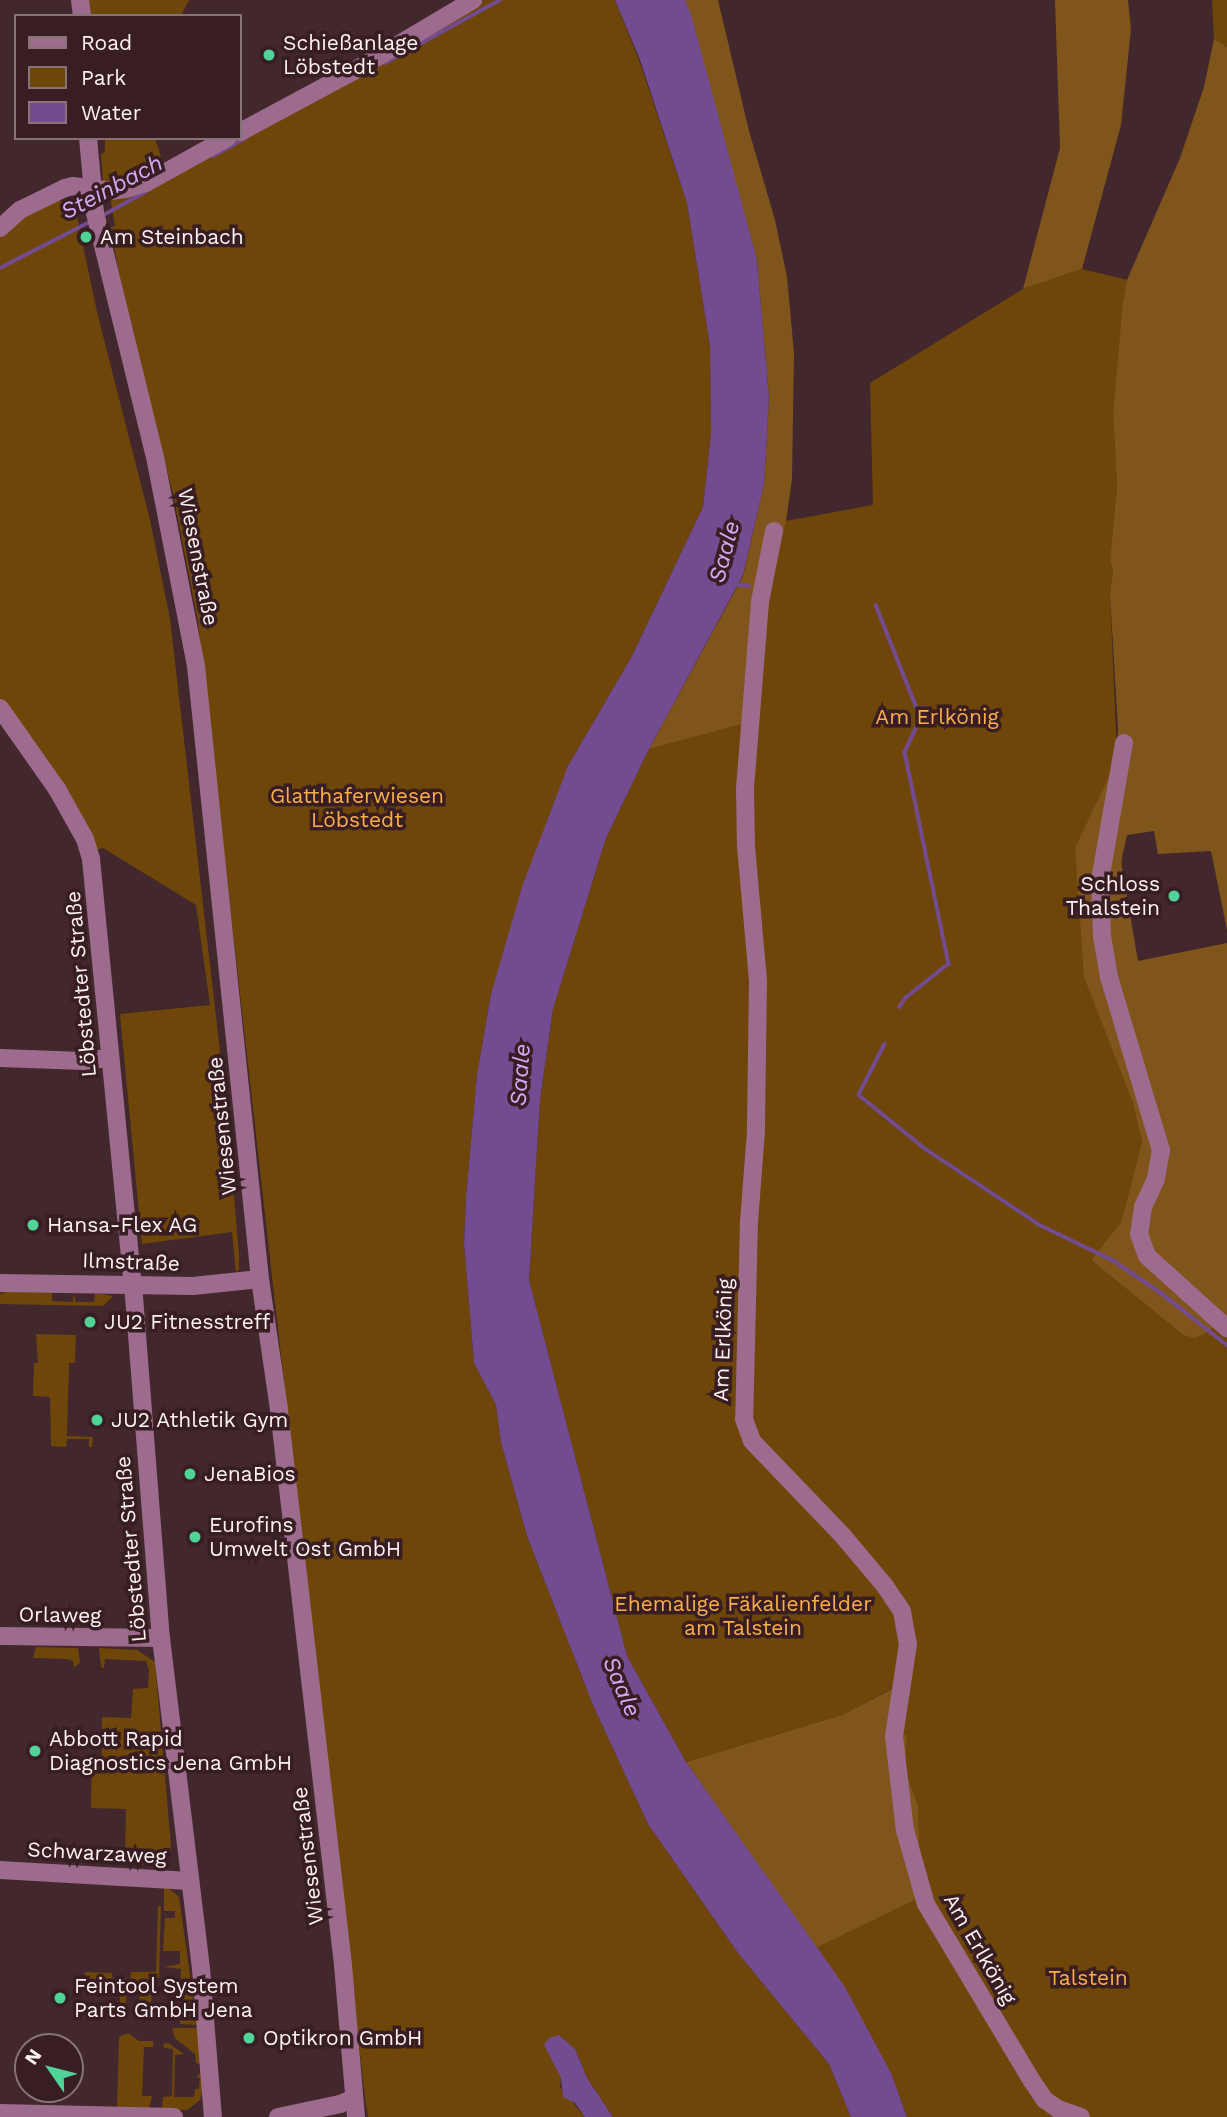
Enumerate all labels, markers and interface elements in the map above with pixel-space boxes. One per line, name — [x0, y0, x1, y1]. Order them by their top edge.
legend — [14, 14, 242, 140]
text: Road — [81, 30, 132, 55]
place label: Schießanlage Löbstedt — [283, 30, 418, 80]
marker: Schießanlage Löbstedt — [261, 47, 277, 63]
text: Park — [81, 65, 126, 90]
text: Water — [81, 100, 141, 125]
water label: Steinbach — [56, 150, 168, 226]
place label: Am Steinbach — [100, 224, 244, 250]
marker: Am Steinbach — [78, 229, 94, 245]
street label: Wiesenstraße — [172, 486, 224, 628]
water label: Saale — [704, 518, 746, 586]
park label: Am Erlkönig — [875, 704, 999, 730]
park label: Glatthaferwiesen Löbstedt — [270, 783, 444, 833]
place label: Schloss Thalstein — [1066, 871, 1160, 921]
marker: Schloss Thalstein — [1166, 888, 1182, 904]
street label: Löbstedter Straße — [60, 890, 102, 1078]
water label: Saale — [505, 1043, 537, 1107]
street label: Wiesenstraße — [202, 1055, 242, 1197]
place label: Hansa-Flex AG — [47, 1212, 198, 1238]
marker: Hansa-Flex AG — [25, 1217, 41, 1233]
street label: Ilmstraße — [82, 1248, 180, 1276]
street label: Am Erlkönig — [708, 1278, 738, 1402]
place label: JU2 Fitnesstreff — [104, 1309, 270, 1335]
marker: JU2 Fitnesstreff — [82, 1314, 98, 1330]
place label: JU2 Athletik Gym — [111, 1407, 290, 1433]
marker: JU2 Athletik Gym — [89, 1412, 105, 1428]
street label: Löbstedter Straße — [110, 1455, 152, 1643]
place label: JenaBios — [204, 1461, 296, 1487]
marker: JenaBios — [182, 1466, 198, 1482]
place label: Eurofins Umwelt Ost GmbH — [209, 1512, 401, 1562]
marker: Eurofins Umwelt Ost GmbH — [187, 1529, 203, 1545]
park label: Ehemalige Fäkalienfelder am Talstein — [614, 1591, 872, 1641]
street label: Orlaweg — [18, 1602, 102, 1628]
water label: Saale — [596, 1653, 646, 1721]
place label: Abbott Rapid Diagnostics Jena GmbH — [49, 1726, 293, 1776]
marker: Abbott Rapid Diagnostics Jena GmbH — [27, 1743, 43, 1759]
street label: Wiesenstraße — [287, 1785, 329, 1927]
street label: Schwarzaweg — [27, 1837, 167, 1869]
street label: Am Erlkönig — [938, 1889, 1022, 2009]
park label: Talstein — [1048, 1965, 1128, 1991]
place label: Feintool System Parts GmbH Jena — [74, 1973, 253, 2023]
marker: Feintool System Parts GmbH Jena — [52, 1990, 68, 2006]
place label: Optikron GmbH — [263, 2025, 422, 2051]
marker: Optikron GmbH — [241, 2030, 257, 2046]
north arrow — [14, 2033, 84, 2103]
text: N — [20, 2044, 46, 2069]

